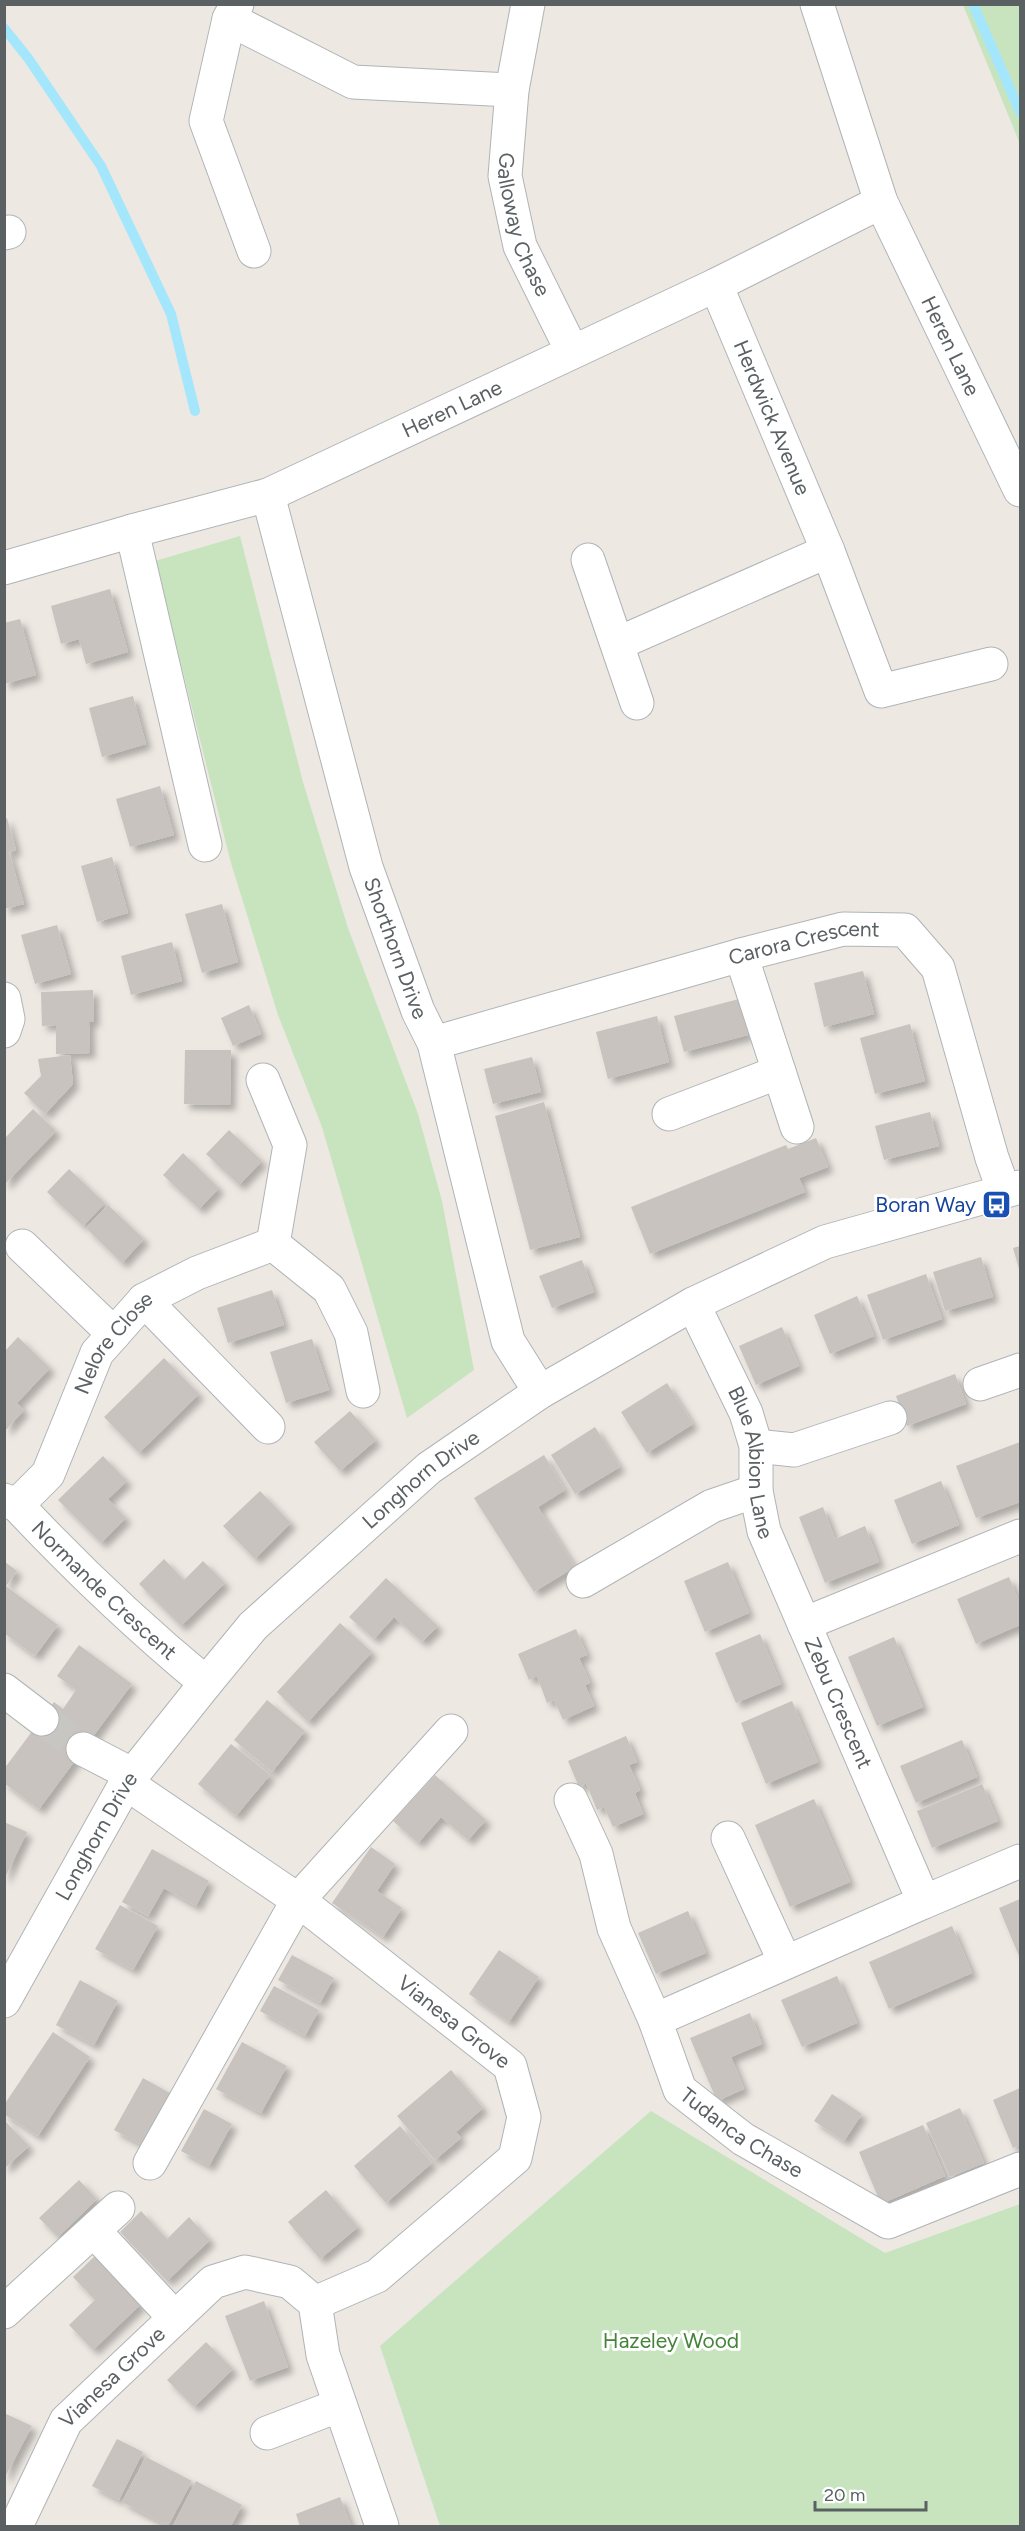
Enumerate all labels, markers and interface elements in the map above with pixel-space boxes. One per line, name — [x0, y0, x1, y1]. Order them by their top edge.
street label: Galloway Chase — [493, 152, 556, 300]
street label: Heren Lane — [916, 292, 986, 400]
street label: Herdwick Avenue — [729, 336, 816, 499]
street label: Heren Lane — [398, 374, 506, 442]
street label: Shorthorn Drive — [359, 874, 433, 1023]
street label: Carora Crescent — [725, 915, 880, 970]
bus stop icon: Boran Way — [981, 1189, 1013, 1221]
place label: Boran Way — [875, 1192, 976, 1217]
street label: Nelore Close — [69, 1285, 156, 1398]
street label: Blue Albion Lane — [723, 1382, 779, 1543]
street label: Longhorn Drive — [357, 1424, 484, 1534]
street label: Normande Crescent — [27, 1515, 182, 1665]
street label: Zebu Crescent — [799, 1634, 878, 1772]
street label: Longhorn Drive — [50, 1766, 142, 1905]
street label: Vianesa Grove — [393, 1970, 516, 2073]
street label: Tudanca Chase — [676, 2082, 808, 2183]
street label: Vianesa Grove — [54, 2321, 170, 2433]
park label: Hazeley Wood — [603, 2328, 739, 2353]
scale bar — [815, 2474, 926, 2512]
text: 20 m — [824, 2484, 865, 2506]

